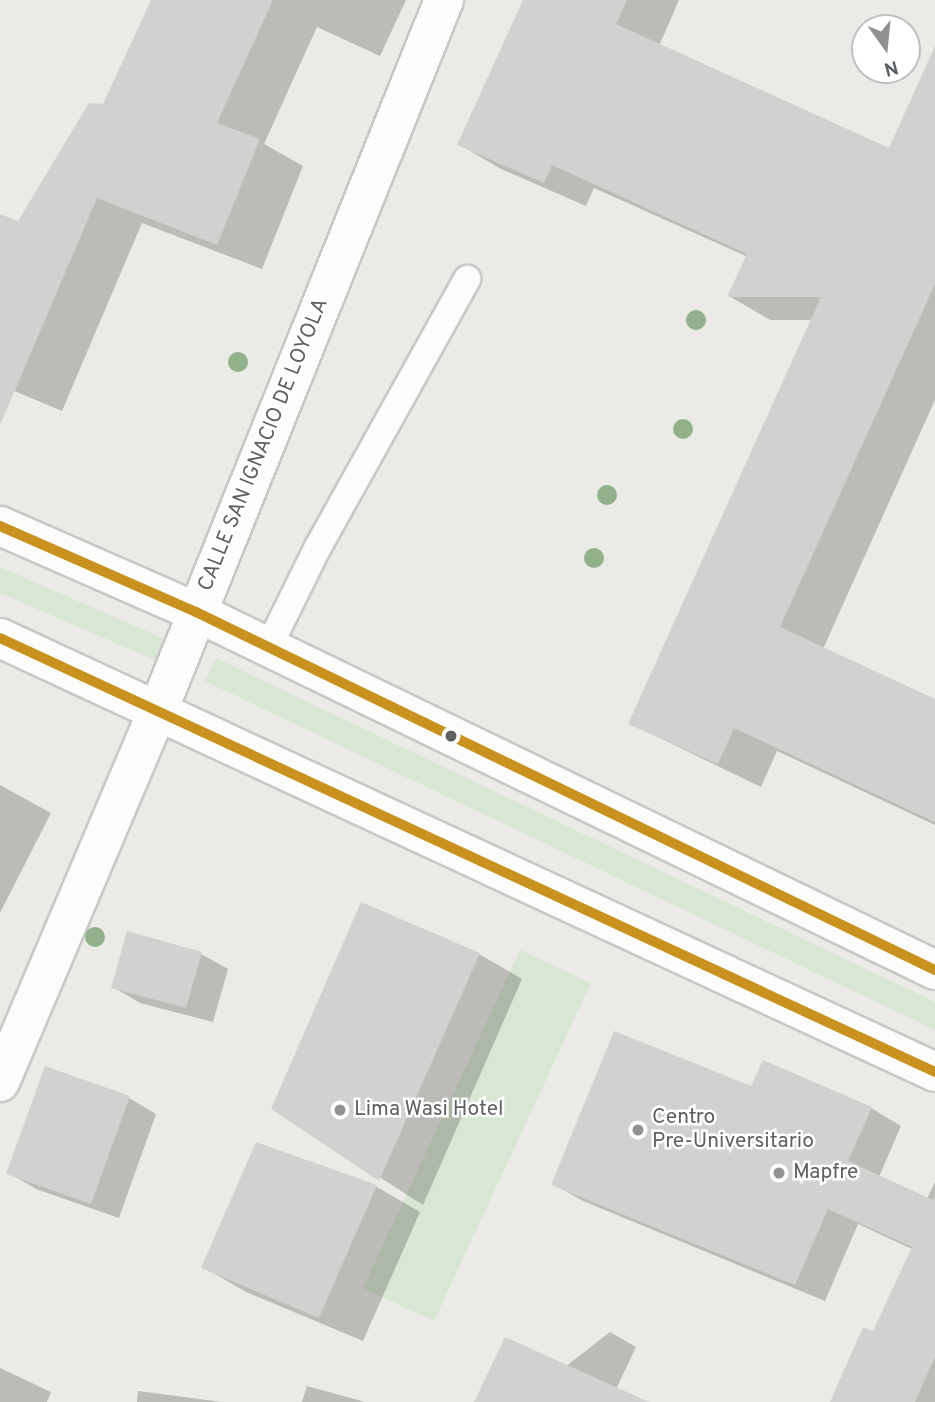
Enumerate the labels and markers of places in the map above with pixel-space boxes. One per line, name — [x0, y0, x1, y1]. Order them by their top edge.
unlabelled marker — [444, 729, 458, 743]
place label: Lima Wasi Hotel — [354, 1097, 504, 1123]
marker: Lima Wasi Hotel — [332, 1102, 348, 1118]
place label: Centro Pre-Universitario — [652, 1105, 814, 1155]
marker: Centro Pre-Universitario — [630, 1122, 646, 1138]
place label: Mapfre — [793, 1160, 858, 1186]
marker: Mapfre — [771, 1165, 787, 1181]

